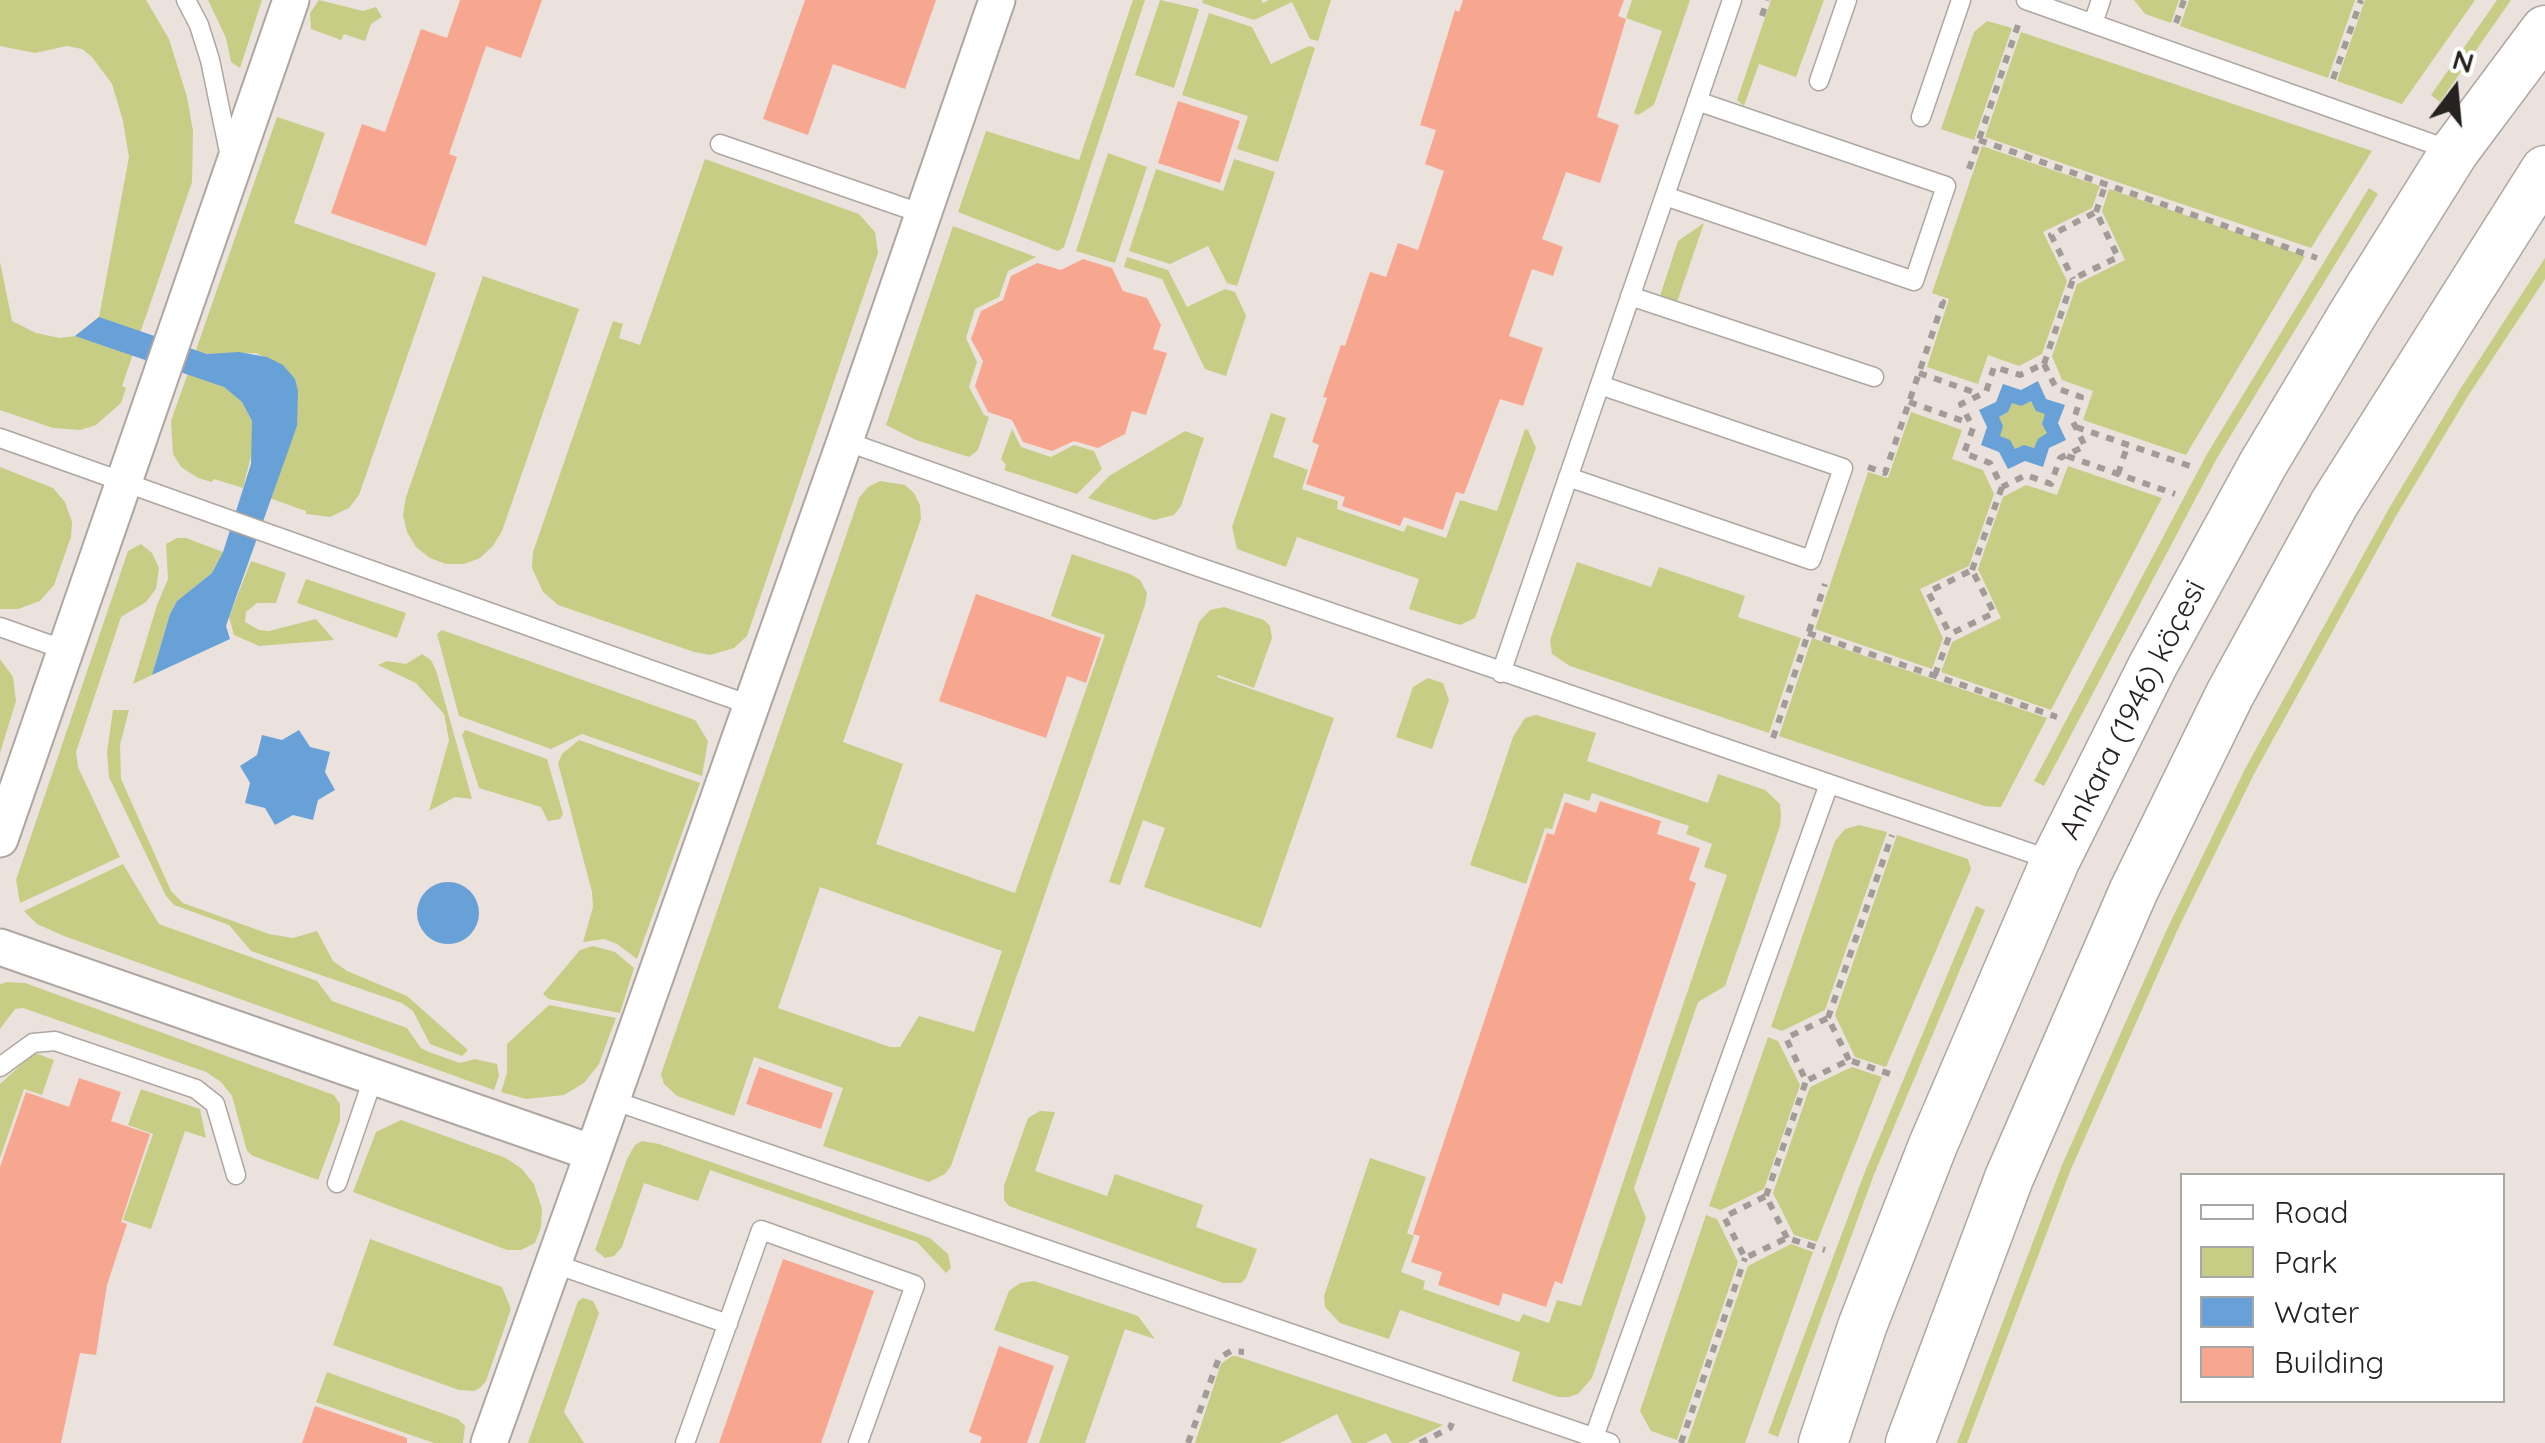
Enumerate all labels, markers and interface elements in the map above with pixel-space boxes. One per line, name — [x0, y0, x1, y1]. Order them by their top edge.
north arrow — [2405, 40, 2505, 140]
text: N — [2449, 41, 2478, 80]
street label: Ankara (1946) köçesi — [2052, 574, 2214, 846]
legend — [2180, 1173, 2505, 1403]
text: Road — [2274, 1193, 2348, 1231]
text: Park — [2274, 1243, 2338, 1281]
text: Water — [2274, 1293, 2359, 1331]
text: Building — [2274, 1343, 2384, 1381]

